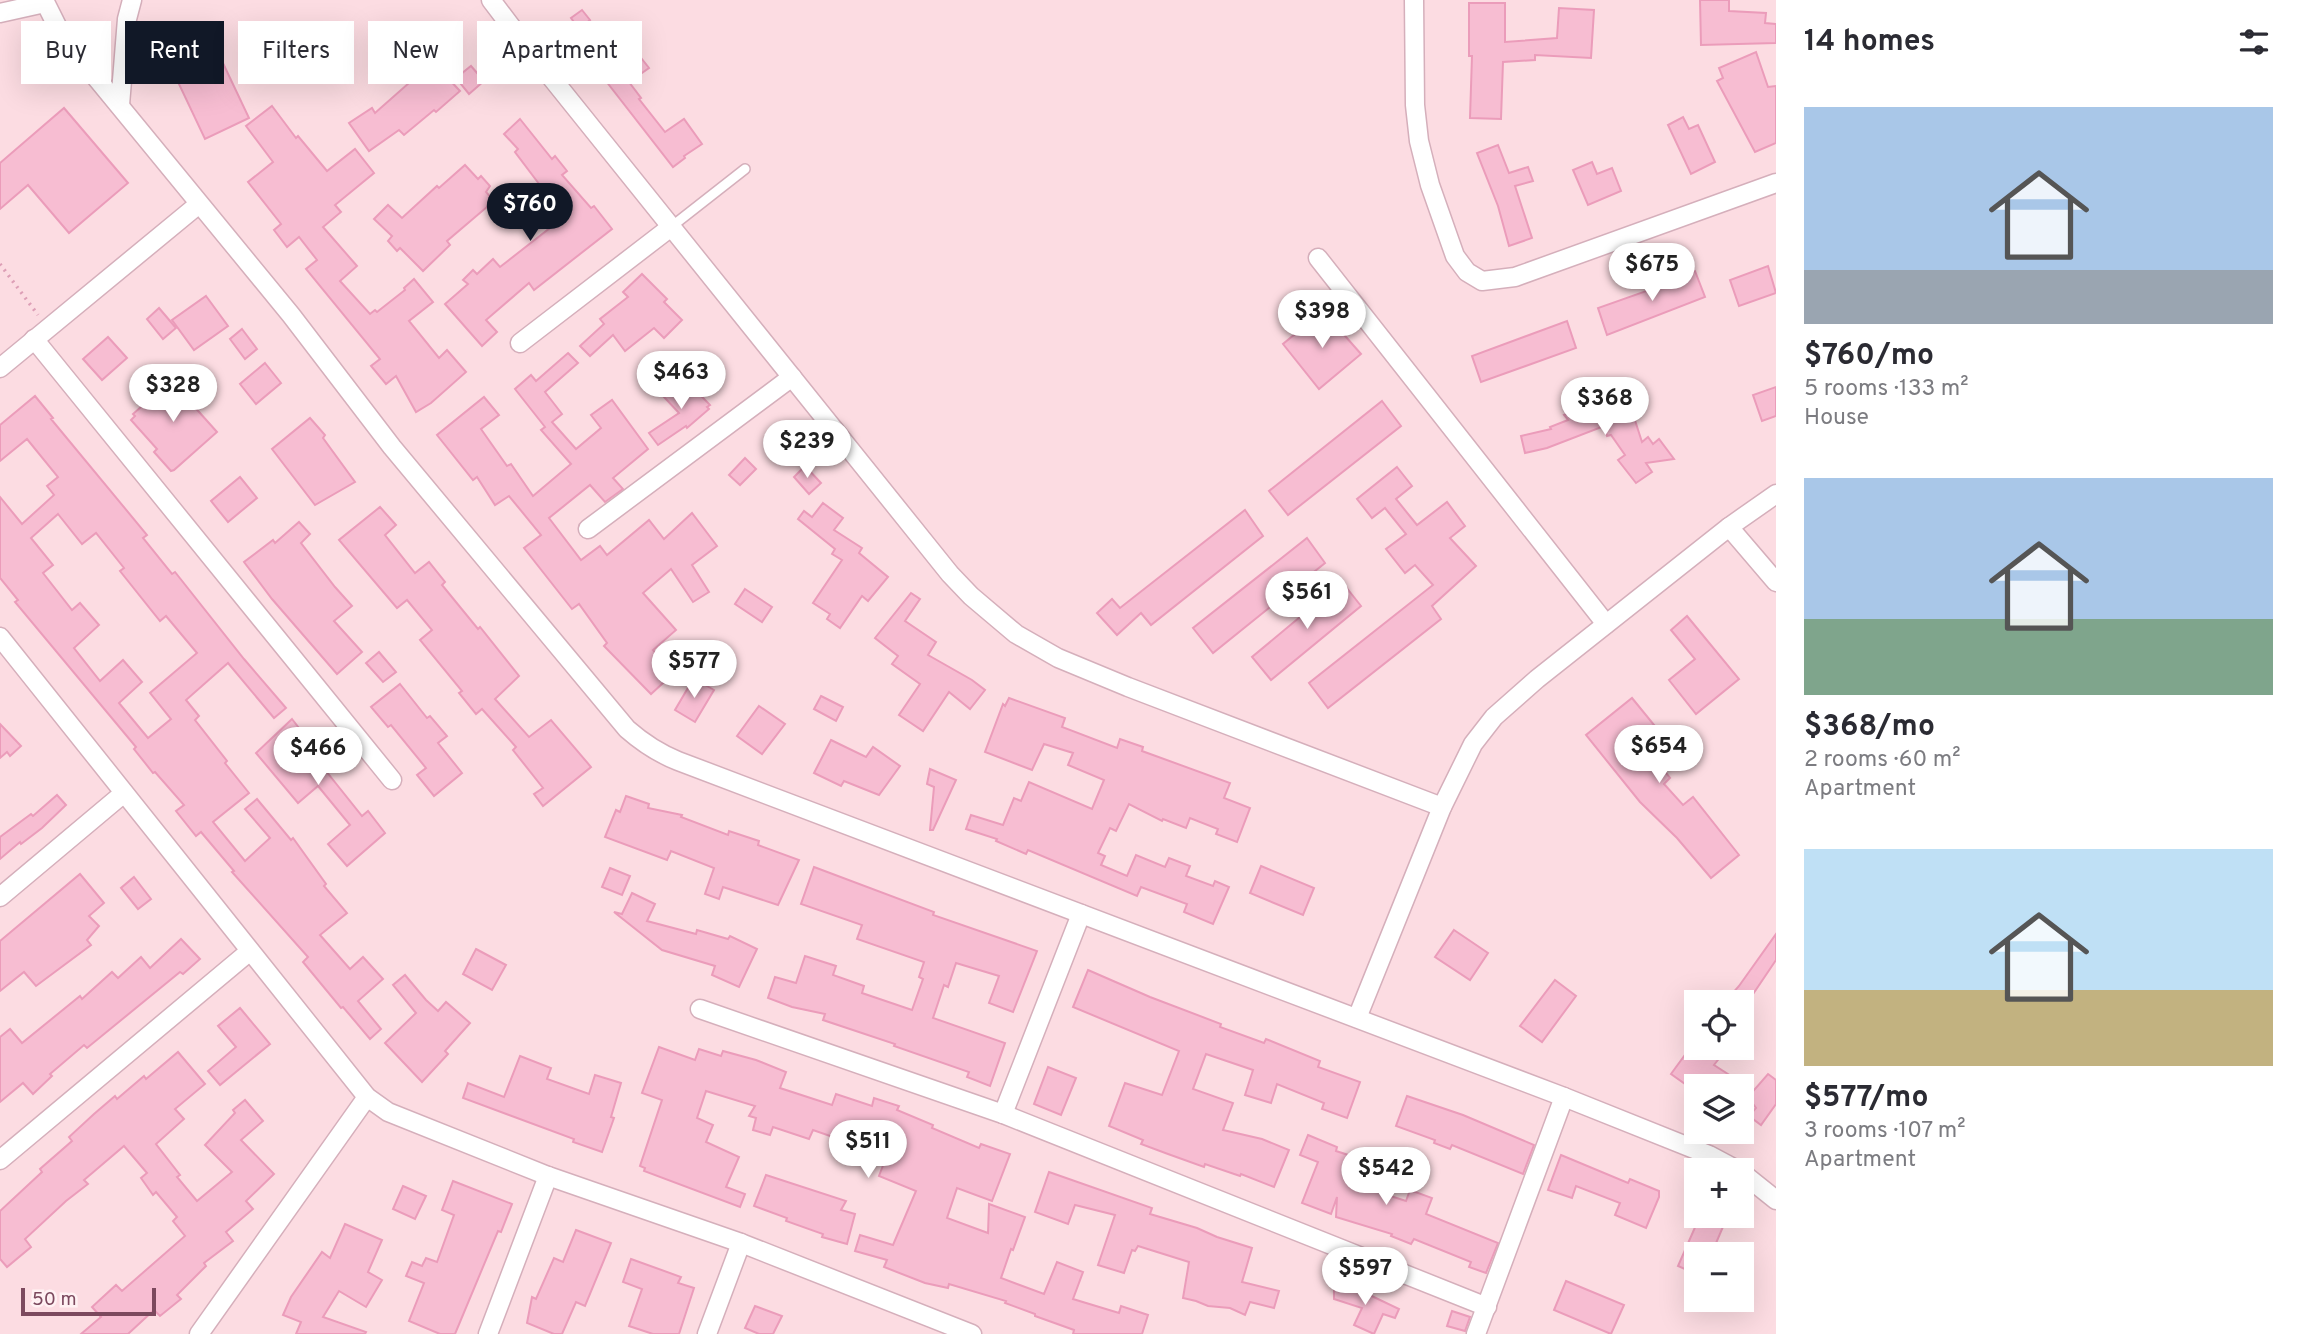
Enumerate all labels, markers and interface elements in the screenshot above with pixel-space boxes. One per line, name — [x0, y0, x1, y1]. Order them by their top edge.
chip: Buy — [21, 21, 111, 84]
chip: Rent — [125, 21, 224, 84]
chip: Filters — [238, 21, 354, 84]
chip: New — [368, 21, 463, 84]
chip: Apartment — [477, 21, 642, 84]
icon: filters — [2235, 23, 2273, 61]
text: 14 homes — [1804, 24, 1935, 61]
icon: home — [1976, 152, 2102, 278]
pin: $760 — [489, 184, 571, 243]
text: $760 — [503, 191, 557, 220]
pin: $675 — [1611, 244, 1693, 303]
text: $675 — [1625, 251, 1679, 280]
pin: $398 — [1281, 290, 1363, 350]
text: $398 — [1294, 298, 1350, 327]
text: $760/mo — [1804, 338, 1934, 375]
pin: $463 — [640, 352, 722, 411]
text: $463 — [653, 359, 709, 388]
pin: $328 — [132, 364, 214, 424]
text: $328 — [145, 372, 201, 401]
text: 5 rooms · 133 m² — [1804, 375, 1969, 404]
pin: $368 — [1564, 378, 1646, 437]
text: $368 — [1577, 385, 1633, 414]
text: House — [1804, 404, 1869, 433]
pin: $239 — [766, 420, 848, 480]
text: $239 — [779, 428, 835, 457]
icon: home — [1976, 523, 2102, 649]
pin: $561 — [1266, 572, 1348, 631]
text: $561 — [1281, 579, 1333, 608]
pin: $577 — [653, 640, 735, 700]
text: $577 — [668, 648, 720, 677]
text: $368/mo — [1804, 709, 1935, 746]
pin: $654 — [1618, 726, 1700, 785]
pin: $466 — [277, 728, 359, 787]
text: $654 — [1630, 733, 1688, 762]
text: $466 — [290, 735, 346, 764]
text: 2 rooms · 60 m² — [1804, 746, 1961, 775]
text: Apartment — [1804, 775, 1916, 804]
icon: home — [1976, 894, 2102, 1020]
map controls — [1684, 990, 1754, 1312]
button: locate — [1684, 990, 1754, 1060]
button: layers — [1684, 1074, 1754, 1144]
text: $577/mo — [1804, 1080, 1928, 1117]
text: 3 rooms · 107 m² — [1804, 1117, 1966, 1146]
pin: $511 — [827, 1120, 909, 1180]
text: $511 — [845, 1128, 891, 1157]
text: Apartment — [1804, 1146, 1916, 1175]
pin: $542 — [1345, 1148, 1427, 1207]
text: $542 — [1357, 1155, 1415, 1184]
button: + — [1684, 1158, 1754, 1228]
button: − — [1684, 1242, 1754, 1312]
pin: $597 — [1324, 1248, 1406, 1307]
text: $597 — [1338, 1255, 1392, 1284]
scale bar — [21, 1285, 156, 1317]
text: 50 m — [32, 1288, 77, 1312]

